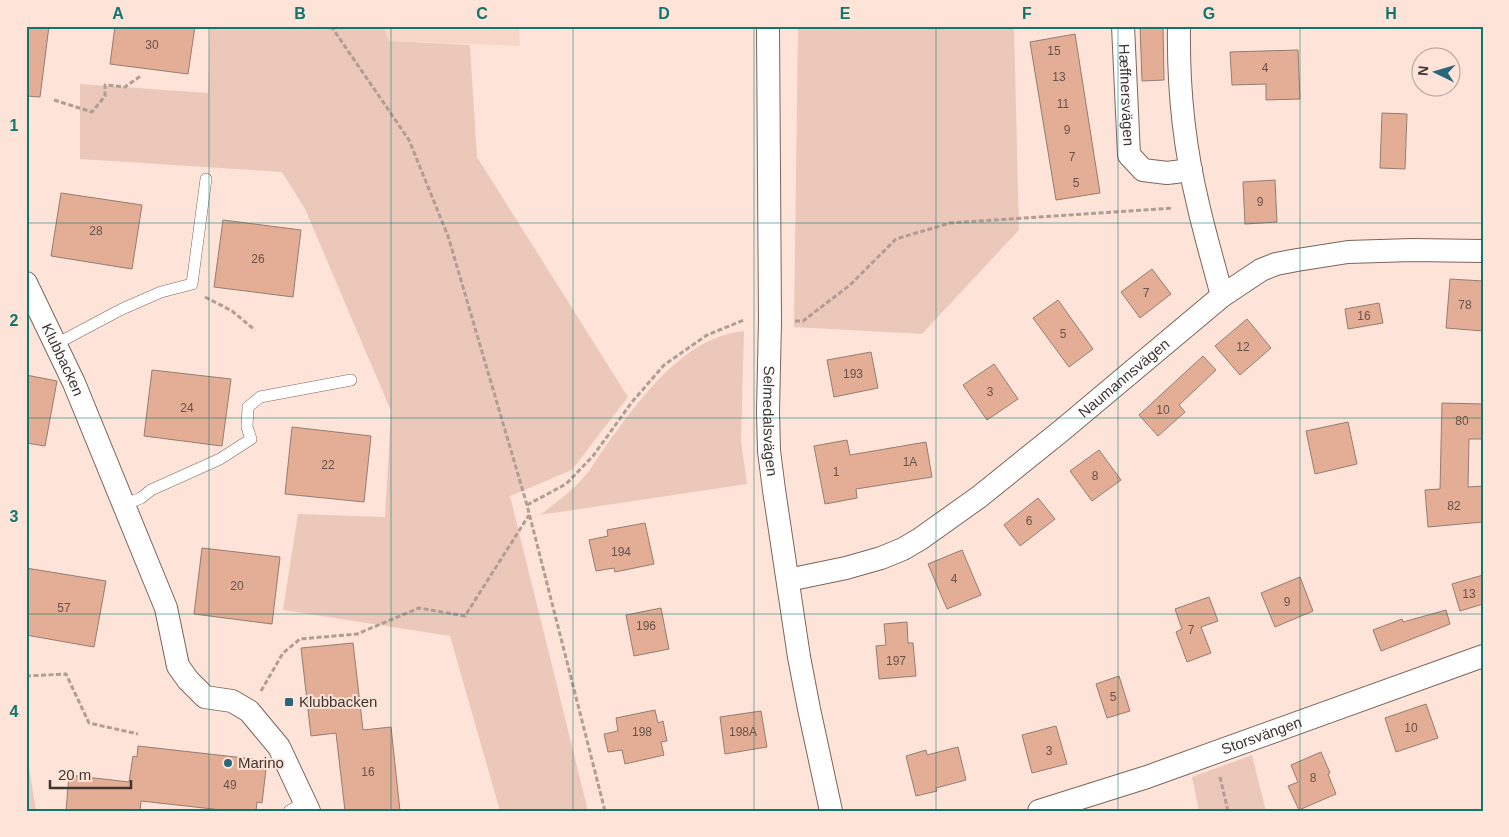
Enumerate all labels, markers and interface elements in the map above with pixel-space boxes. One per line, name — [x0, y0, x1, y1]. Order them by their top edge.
text: A — [112, 5, 124, 22]
text: B — [294, 5, 306, 22]
text: C — [476, 5, 488, 22]
text: D — [658, 5, 670, 22]
text: E — [840, 5, 851, 22]
text: F — [1022, 5, 1032, 22]
text: G — [1203, 5, 1215, 22]
text: H — [1385, 5, 1397, 22]
house number: 30 — [145, 38, 159, 52]
street label: Hæffnersvägen — [1116, 43, 1138, 146]
house number: 15 — [1047, 44, 1061, 58]
north arrow — [1412, 48, 1462, 98]
house number: 4 — [1262, 61, 1269, 75]
text: N — [1415, 65, 1431, 77]
house number: 13 — [1052, 70, 1066, 84]
house number: 11 — [1057, 97, 1070, 111]
text: 1 — [10, 117, 19, 134]
house number: 9 — [1064, 123, 1071, 137]
house number: 7 — [1069, 150, 1076, 164]
house number: 5 — [1073, 176, 1080, 190]
house number: 9 — [1257, 195, 1264, 209]
house number: 28 — [89, 224, 103, 238]
house number: 26 — [251, 252, 265, 266]
house number: 7 — [1143, 286, 1150, 300]
house number: 78 — [1458, 298, 1472, 312]
house number: 16 — [1357, 309, 1371, 323]
text: 2 — [10, 312, 19, 329]
street label: Klubbacken — [39, 320, 87, 398]
house number: 5 — [1060, 327, 1067, 341]
street label: Naumannsvägen — [1075, 335, 1173, 421]
house number: 12 — [1236, 340, 1250, 354]
street label: Selmedalsvägen — [760, 365, 781, 477]
house number: 193 — [843, 367, 863, 381]
house number: 3 — [987, 385, 994, 399]
house number: 24 — [180, 401, 194, 415]
house number: 10 — [1156, 403, 1170, 417]
house number: 80 — [1455, 414, 1469, 428]
house number: 1A — [903, 455, 917, 469]
house number: 22 — [321, 458, 335, 472]
house number: 1 — [833, 465, 840, 479]
house number: 8 — [1092, 469, 1099, 483]
house number: 82 — [1447, 499, 1461, 513]
text: 3 — [10, 508, 19, 525]
house number: 6 — [1026, 514, 1033, 528]
house number: 194 — [611, 545, 631, 559]
house number: 4 — [951, 572, 958, 586]
house number: 20 — [230, 579, 244, 593]
house number: 13 — [1462, 587, 1476, 601]
house number: 9 — [1284, 595, 1291, 609]
house number: 57 — [57, 601, 71, 615]
house number: 196 — [636, 619, 656, 633]
house number: 7 — [1188, 623, 1195, 637]
house number: 197 — [886, 654, 906, 668]
house number: 5 — [1110, 690, 1117, 704]
place label: Klubbacken — [299, 693, 377, 710]
marker: Klubbacken — [283, 696, 295, 708]
text: 4 — [10, 703, 19, 720]
street label: Storsvängen — [1219, 713, 1304, 758]
house number: 10 — [1404, 721, 1418, 735]
house number: 198 — [632, 725, 652, 739]
house number: 198A — [729, 725, 757, 739]
house number: 3 — [1046, 744, 1053, 758]
place label: Marino — [238, 754, 284, 771]
scale bar — [50, 757, 131, 789]
marker: Marino — [222, 757, 234, 769]
house number: 16 — [361, 765, 375, 779]
text: 20 m — [58, 766, 91, 783]
house number: 8 — [1310, 771, 1317, 785]
house number: 49 — [223, 778, 237, 792]

